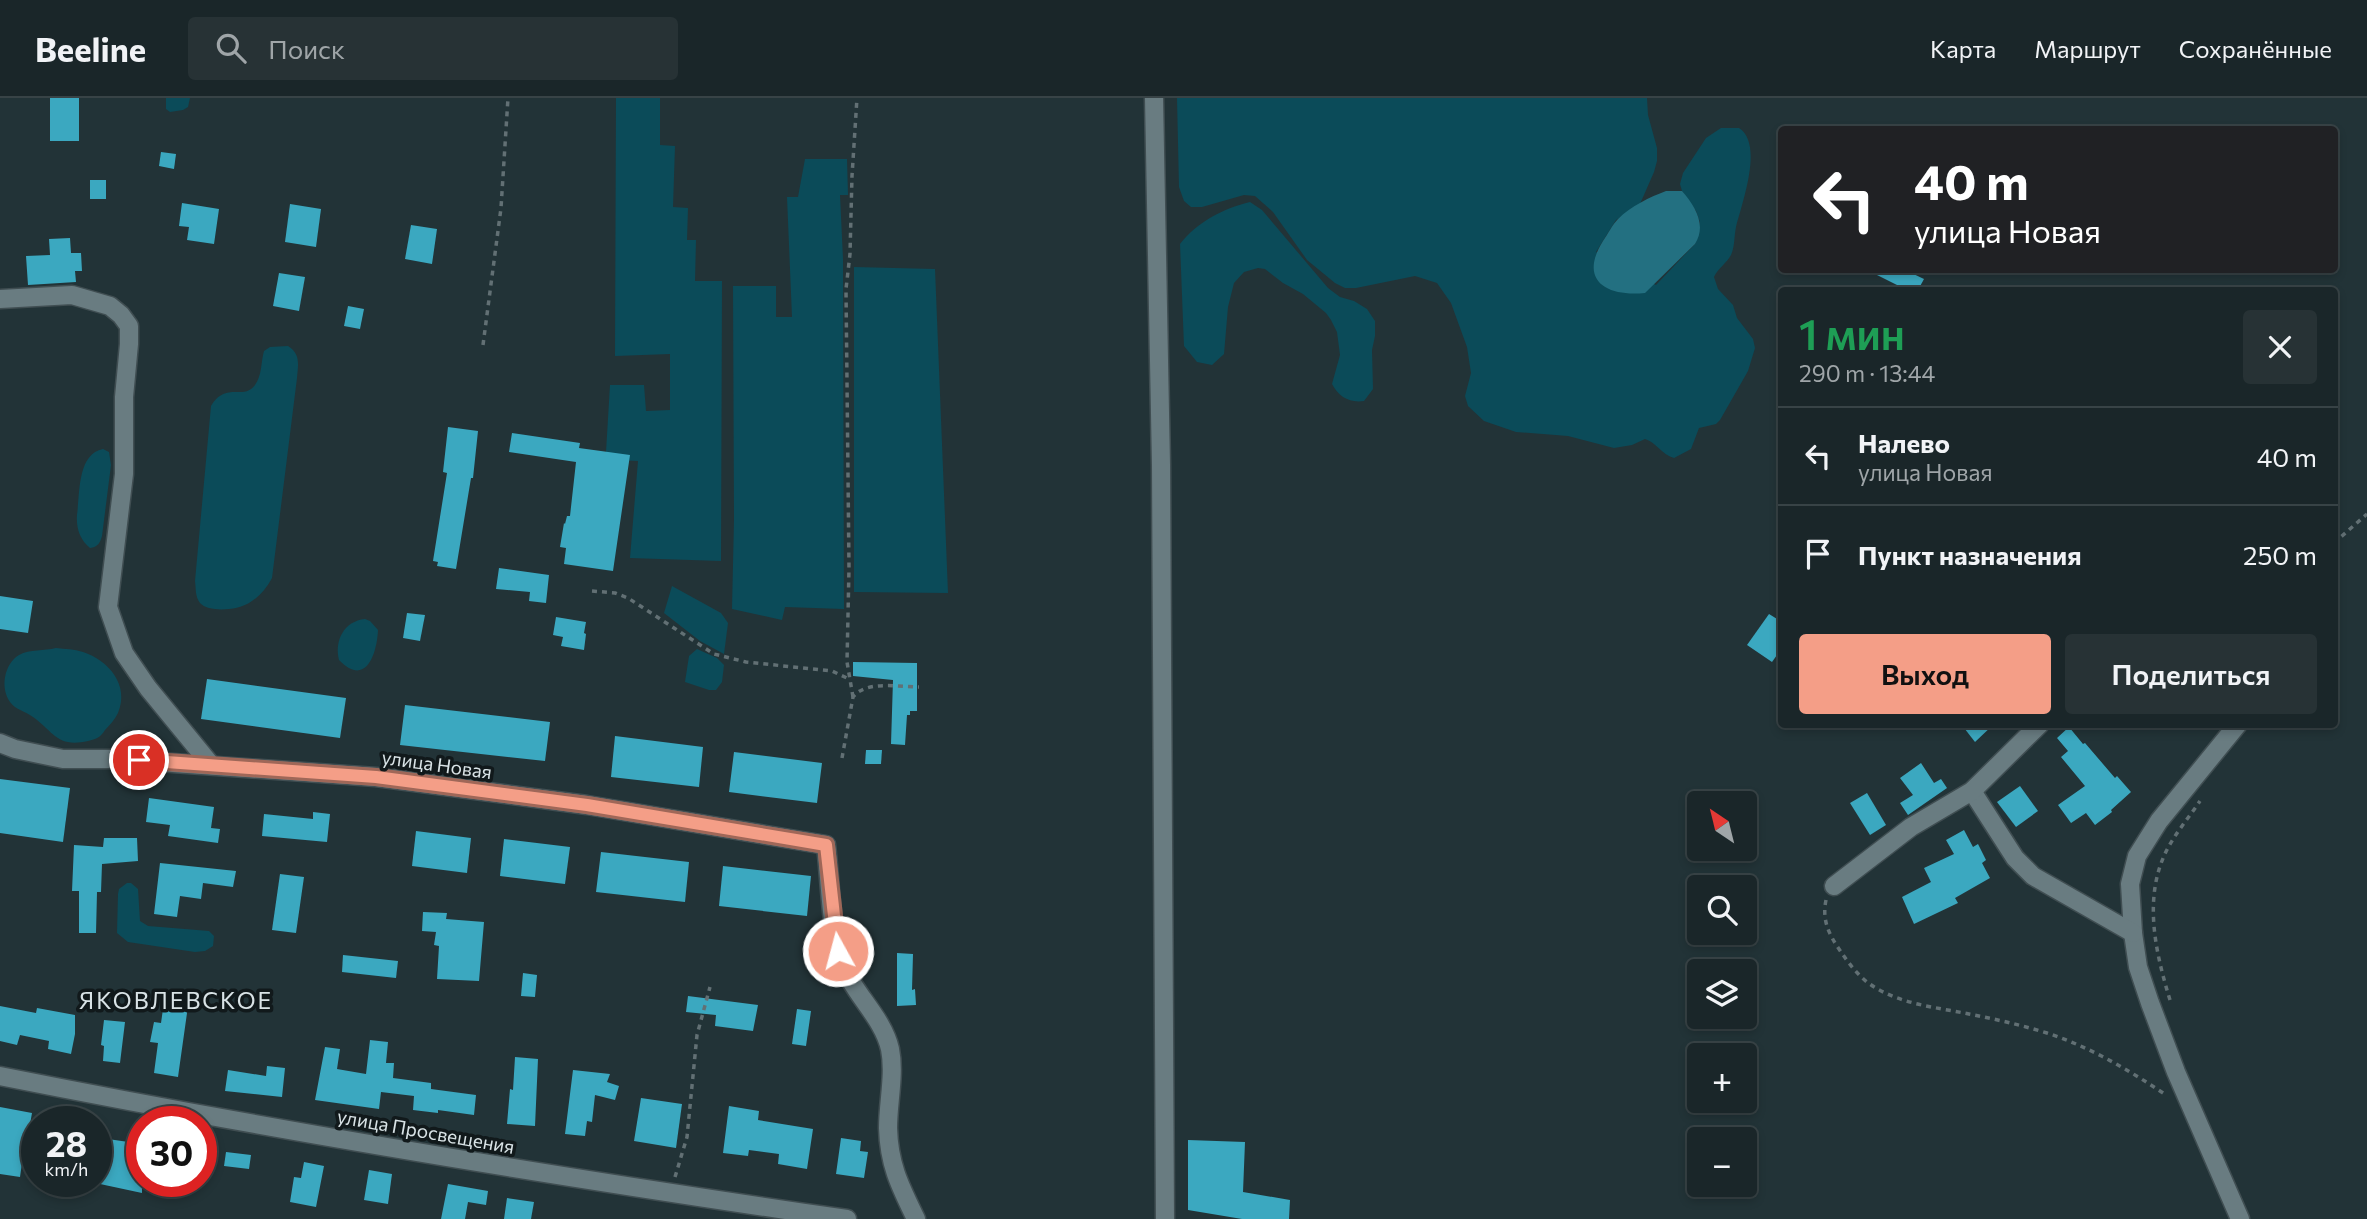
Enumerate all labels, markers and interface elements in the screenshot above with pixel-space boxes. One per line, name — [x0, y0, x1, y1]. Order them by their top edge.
search box — [188, 17, 678, 80]
text: Beeline — [35, 28, 146, 69]
icon: search — [212, 29, 250, 67]
text: Поиск — [268, 33, 345, 64]
text: Карта — [1930, 34, 1996, 63]
text: Маршрут — [2034, 34, 2141, 63]
text: Сохранённые — [2179, 34, 2332, 63]
text: 40 m — [1914, 150, 2029, 210]
icon: left — [1799, 154, 1890, 245]
text: улица Новая — [1914, 210, 2101, 250]
text: 1 мин — [1799, 307, 1905, 359]
button: close — [2243, 310, 2317, 384]
text: 290 m · 13:44 — [1799, 359, 1935, 387]
text: Налево — [1858, 427, 1950, 458]
icon: left — [1799, 437, 1837, 475]
text: 40 m — [2257, 441, 2317, 472]
text: улица Новая — [1858, 458, 1993, 486]
icon: arrive — [1799, 535, 1837, 573]
text: Пункт назначения — [1858, 539, 2082, 570]
text: 250 m — [2243, 539, 2317, 570]
button: Выход — [1799, 634, 2051, 714]
button: Поделиться — [2065, 634, 2317, 714]
pin — [109, 730, 169, 790]
icon: arrive — [120, 741, 158, 779]
street label: улица Новая — [380, 745, 494, 783]
north arrow — [1687, 791, 1757, 861]
map controls — [1687, 791, 1757, 1197]
button: search — [1687, 875, 1757, 945]
position arrow — [801, 914, 875, 988]
button: layers — [1687, 959, 1757, 1029]
district label: ЯКОВЛЕВСКОЕ — [79, 986, 273, 1014]
button: + — [1687, 1043, 1757, 1113]
street label: улица Просвещения — [336, 1104, 516, 1158]
speed limit sign: 30 — [126, 1106, 217, 1197]
text: 28 — [46, 1121, 87, 1164]
button: − — [1687, 1127, 1757, 1197]
text: km/h — [45, 1158, 88, 1180]

